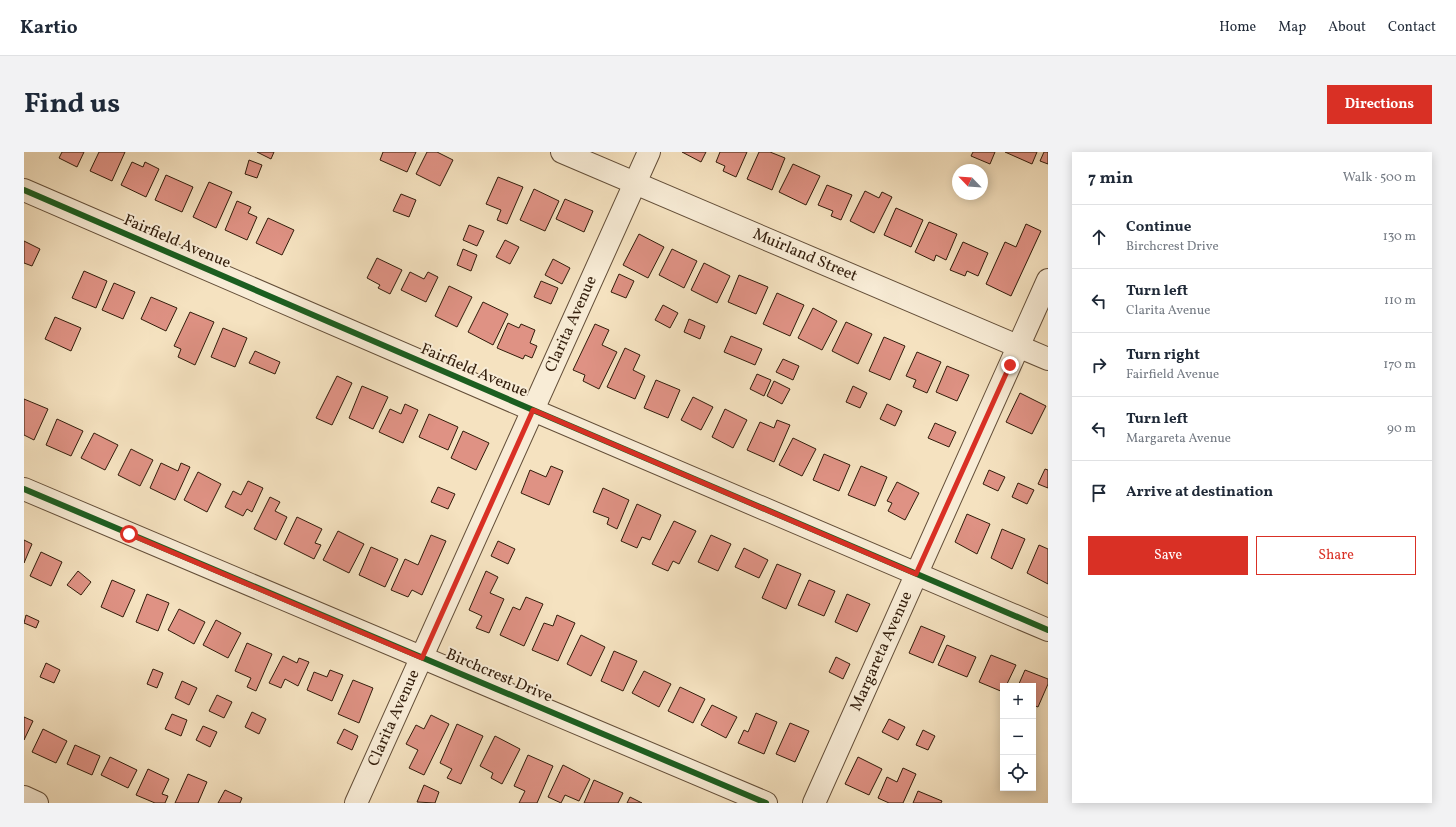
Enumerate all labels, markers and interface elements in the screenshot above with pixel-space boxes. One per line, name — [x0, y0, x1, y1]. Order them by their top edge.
text: Kartio — [20, 15, 78, 41]
text: Home — [1219, 18, 1256, 37]
text: Map — [1278, 18, 1306, 37]
text: About — [1328, 18, 1366, 37]
text: Contact — [1388, 18, 1436, 37]
text: Find us — [24, 85, 120, 124]
button: Directions — [1327, 85, 1432, 124]
north arrow — [952, 164, 988, 200]
text: 7 min — [1088, 167, 1133, 190]
text: Walk · 500 m — [1343, 169, 1416, 187]
street label: Fairfield Avenue — [120, 209, 234, 275]
text: Continue — [1126, 217, 1191, 238]
street label: Muirland Street — [749, 223, 861, 288]
icon: ahead — [1088, 226, 1110, 248]
text: 130 m — [1383, 228, 1416, 246]
text: Birchcrest Drive — [1126, 238, 1219, 256]
street label: Clarita Avenue — [540, 272, 603, 376]
text: Turn left — [1126, 281, 1188, 302]
icon: left — [1088, 290, 1110, 312]
text: 110 m — [1384, 292, 1416, 310]
text: Clarita Avenue — [1126, 302, 1210, 320]
street label: Fairfield Avenue — [417, 338, 531, 404]
text: Turn right — [1126, 345, 1200, 366]
icon: right — [1088, 354, 1110, 376]
route end — [1001, 356, 1019, 374]
text: 170 m — [1383, 356, 1416, 374]
text: Fairfield Avenue — [1126, 366, 1219, 384]
text: Turn left — [1126, 409, 1188, 430]
icon: left — [1088, 418, 1110, 440]
text: 90 m — [1387, 420, 1416, 438]
text: Margareta Avenue — [1126, 430, 1231, 448]
icon: arrive — [1088, 482, 1110, 504]
text: Arrive at destination — [1126, 482, 1273, 503]
route start — [120, 525, 138, 543]
button: Save — [1088, 536, 1248, 575]
button: Share — [1256, 536, 1416, 575]
street label: Margareta Avenue — [845, 588, 918, 715]
street label: Birchcrest Drive — [442, 644, 556, 708]
street label: Clarita Avenue — [363, 666, 426, 770]
map controls — [1000, 683, 1036, 791]
button: + — [1000, 683, 1036, 719]
button: − — [1000, 719, 1036, 755]
button: locate — [1000, 755, 1036, 791]

